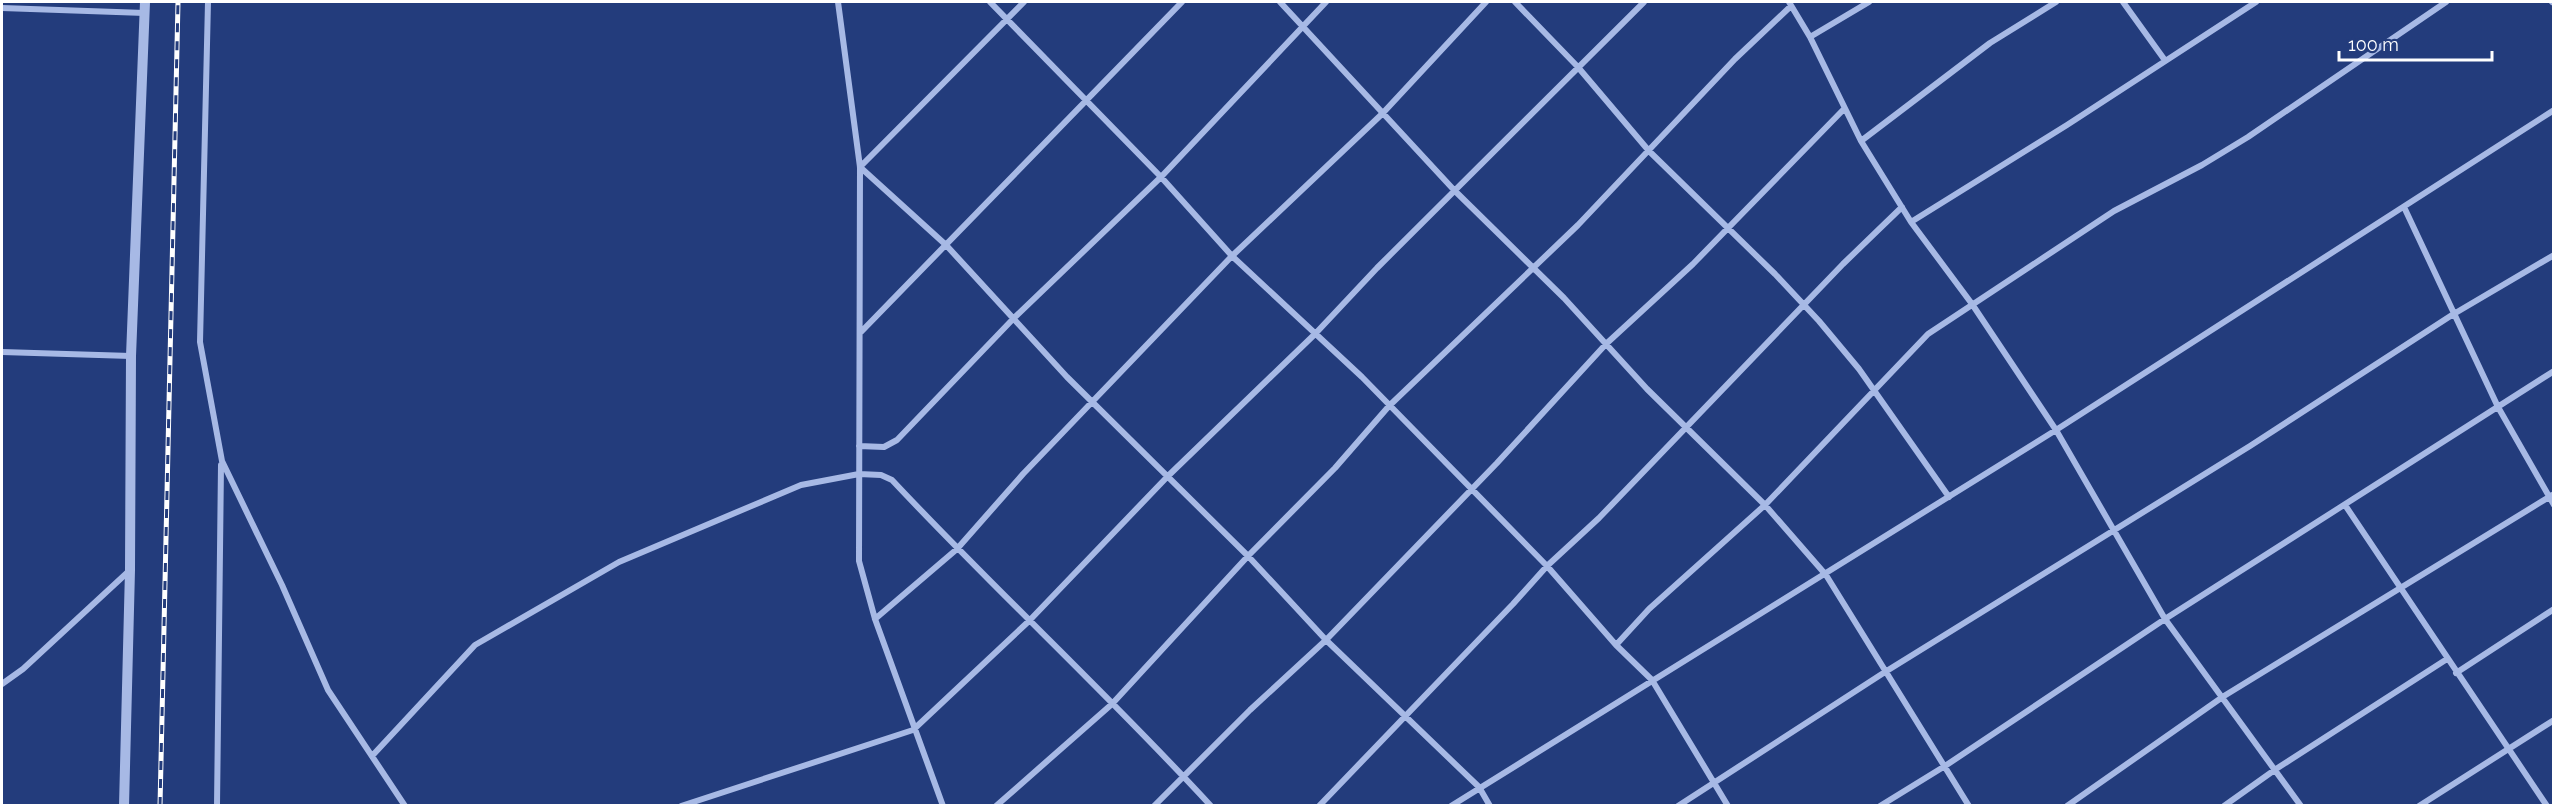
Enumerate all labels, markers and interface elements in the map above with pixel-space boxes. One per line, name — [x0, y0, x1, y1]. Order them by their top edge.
scale bar — [2339, 24, 2492, 62]
text: 100 m — [2348, 34, 2399, 55]

